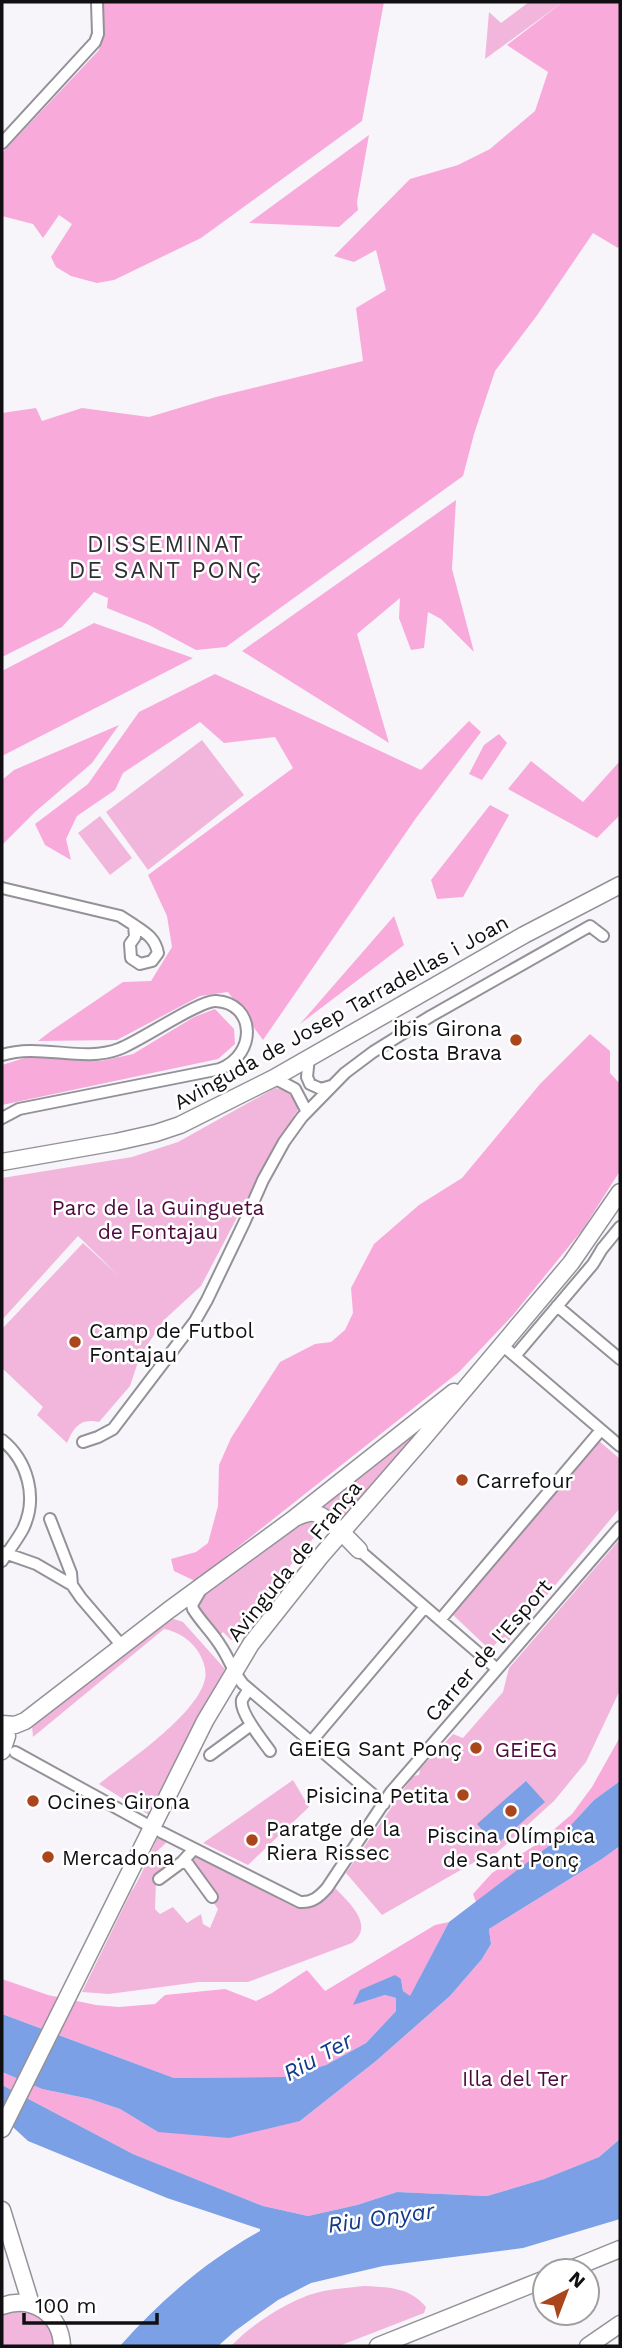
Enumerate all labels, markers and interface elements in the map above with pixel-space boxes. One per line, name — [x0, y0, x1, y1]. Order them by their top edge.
district label: DISSEMINAT DE SANT PONÇ — [69, 531, 263, 584]
street label: Avinguda de Josep Tarradellas i Joan — [169, 909, 513, 1115]
place label: ibis Girona Costa Brava — [381, 1016, 502, 1065]
marker: ibis Girona Costa Brava — [508, 1032, 524, 1048]
park label: Parc de la Guingueta de Fontajau — [52, 1195, 264, 1244]
place label: Camp de Futbol Fontajau — [89, 1318, 255, 1367]
marker: Camp de Futbol Fontajau — [67, 1334, 83, 1350]
place label: Carrefour — [476, 1468, 574, 1493]
marker: Carrefour — [454, 1472, 470, 1488]
street label: Avinguda de França — [221, 1475, 367, 1646]
street label: Carrer de l'Esport — [419, 1573, 557, 1726]
place label: GEiEG Sant Ponç — [288, 1736, 462, 1761]
park label: GEiEG — [495, 1737, 557, 1762]
marker: GEiEG Sant Ponç — [468, 1740, 484, 1756]
place label: Pisicina Petita — [306, 1783, 449, 1808]
marker: Pisicina Petita — [455, 1787, 471, 1803]
place label: Ocines Girona — [47, 1789, 190, 1814]
marker: Ocines Girona — [25, 1793, 41, 1809]
marker: Piscina Olímpica de Sant Ponç — [503, 1803, 519, 1819]
place label: Paratge de la Riera Rissec — [266, 1816, 401, 1865]
place label: Piscina Olímpica de Sant Ponç — [427, 1823, 595, 1872]
marker: Paratge de la Riera Rissec — [244, 1832, 260, 1848]
place label: Mercadona — [62, 1845, 175, 1870]
marker: Mercadona — [40, 1849, 56, 1865]
water label: Riu Ter — [279, 2027, 358, 2087]
park label: Illa del Ter — [462, 2066, 568, 2091]
water label: Riu Onyar — [326, 2197, 437, 2239]
north arrow — [531, 2257, 601, 2327]
text: N — [564, 2266, 590, 2293]
scale bar — [24, 2282, 158, 2326]
text: 100 m — [35, 2293, 97, 2318]

